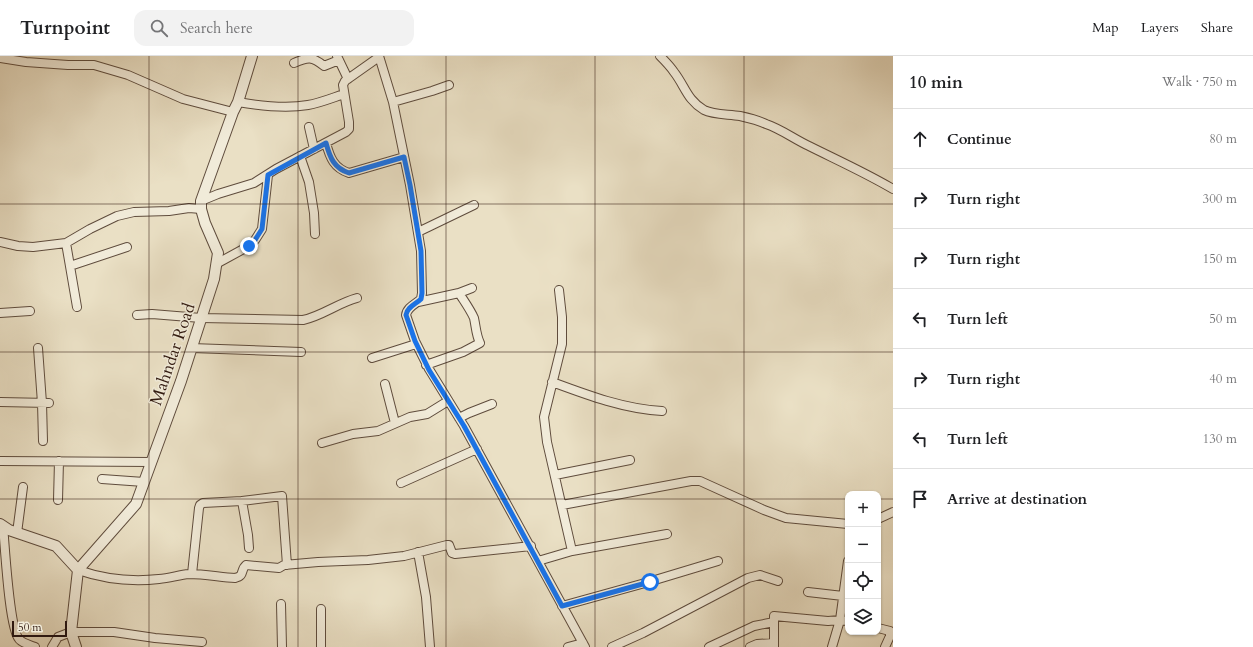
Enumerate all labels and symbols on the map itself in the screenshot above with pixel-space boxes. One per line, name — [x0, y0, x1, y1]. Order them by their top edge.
route end — [240, 237, 258, 255]
street label: Mahndar Road — [144, 300, 201, 408]
route start — [641, 573, 659, 591]
scale bar — [12, 619, 67, 638]

